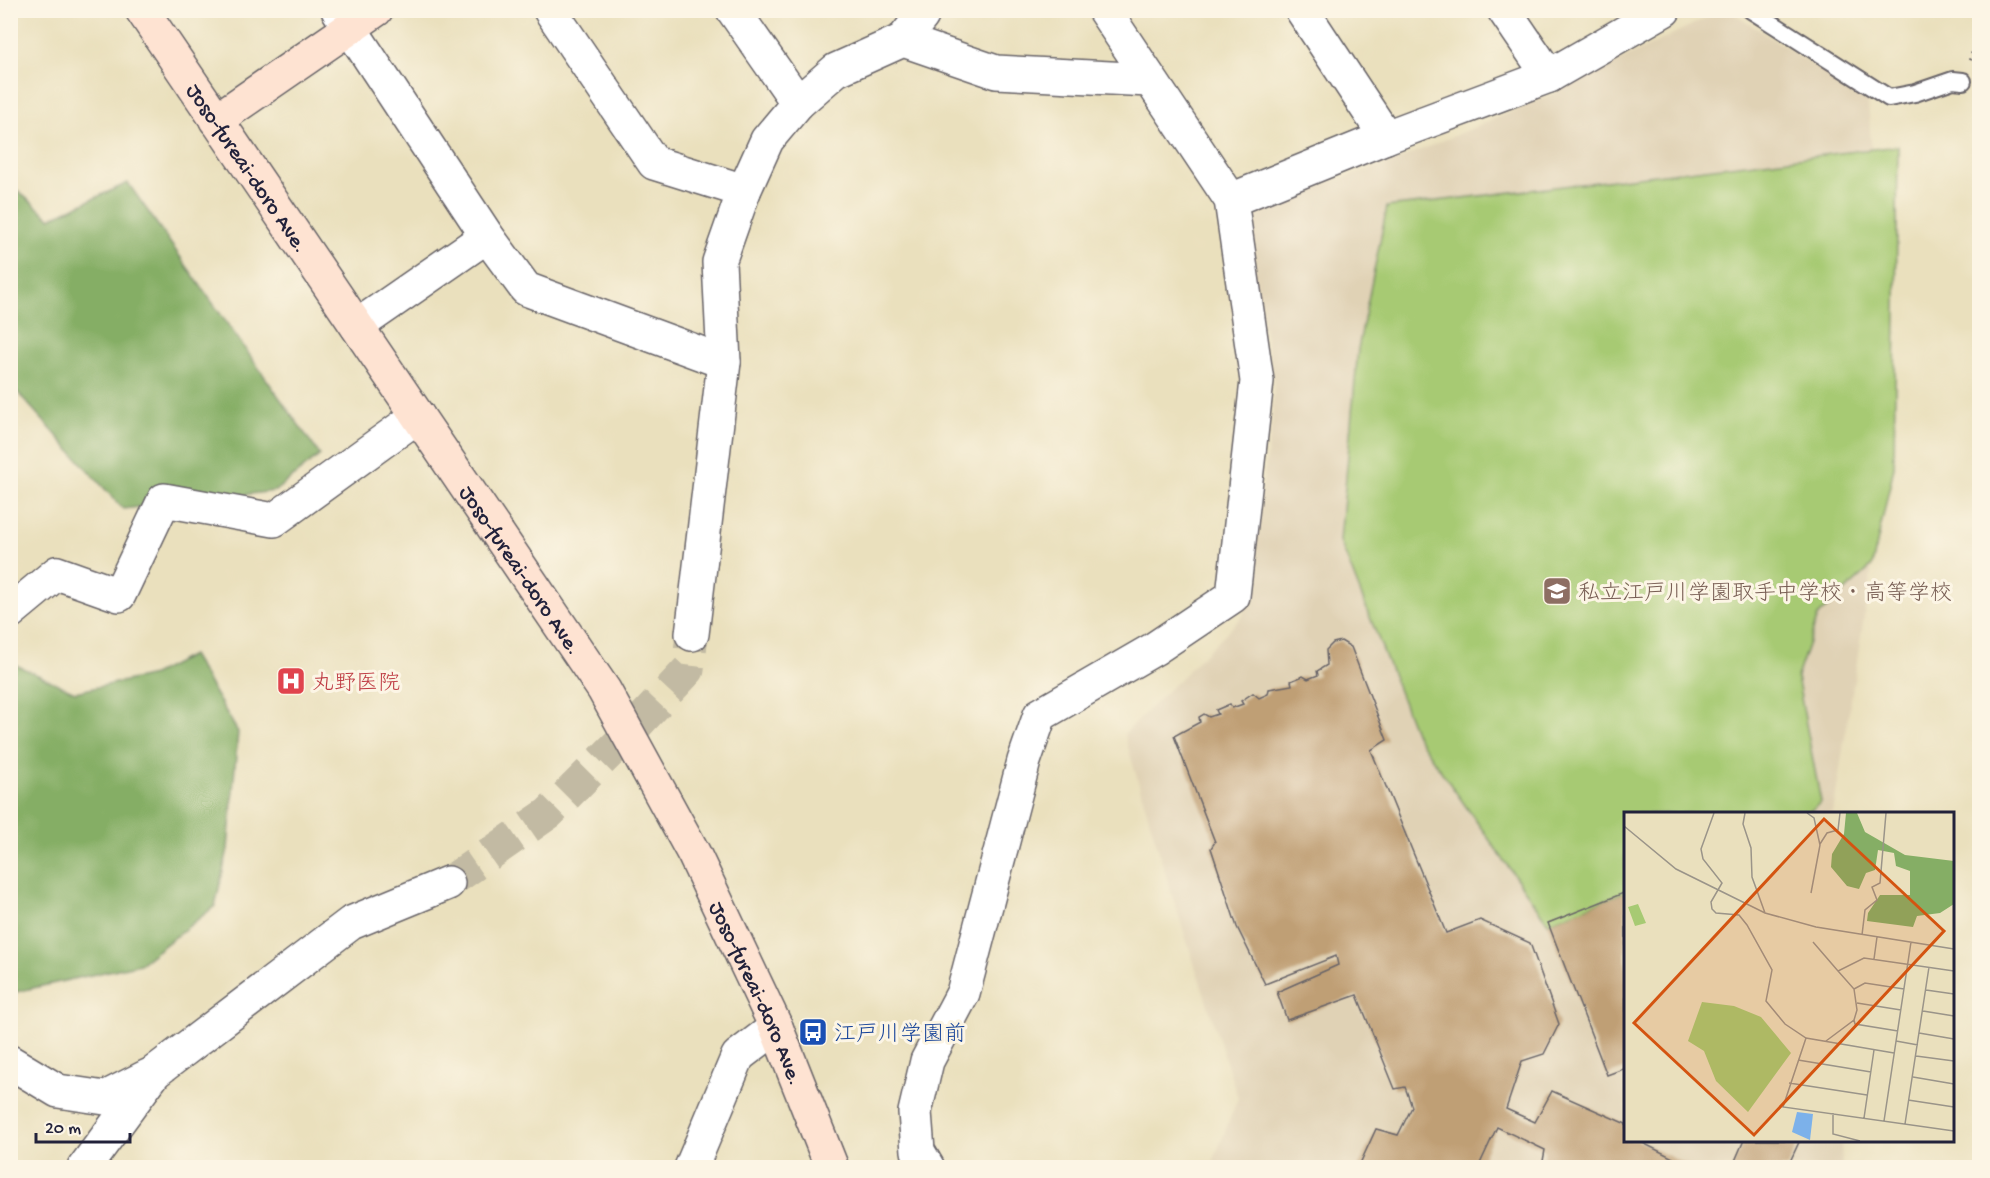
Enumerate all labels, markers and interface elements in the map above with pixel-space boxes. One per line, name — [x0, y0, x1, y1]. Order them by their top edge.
street label: Joso-fureai-doro Ave. — [179, 80, 312, 259]
street label: Joso-fureai-doro Ave. — [452, 482, 585, 661]
school or university icon: 私立江戸川学園取手中学校・高等学校 — [1541, 575, 1573, 607]
place label: 私立江戸川学園取手中学校・高等学校 — [1578, 580, 1952, 608]
hospital icon: 丸野医院 — [275, 665, 307, 697]
place label: 丸野医院 — [312, 671, 400, 698]
inset map — [1624, 812, 1954, 1142]
street label: Joso-fureai-doro Ave. — [701, 898, 807, 1090]
bus stop icon: 江戸川学園前 — [797, 1016, 829, 1048]
place label: 江戸川学園前 — [834, 1022, 966, 1049]
scale bar — [36, 1106, 130, 1144]
text: 20 m — [45, 1119, 81, 1140]

